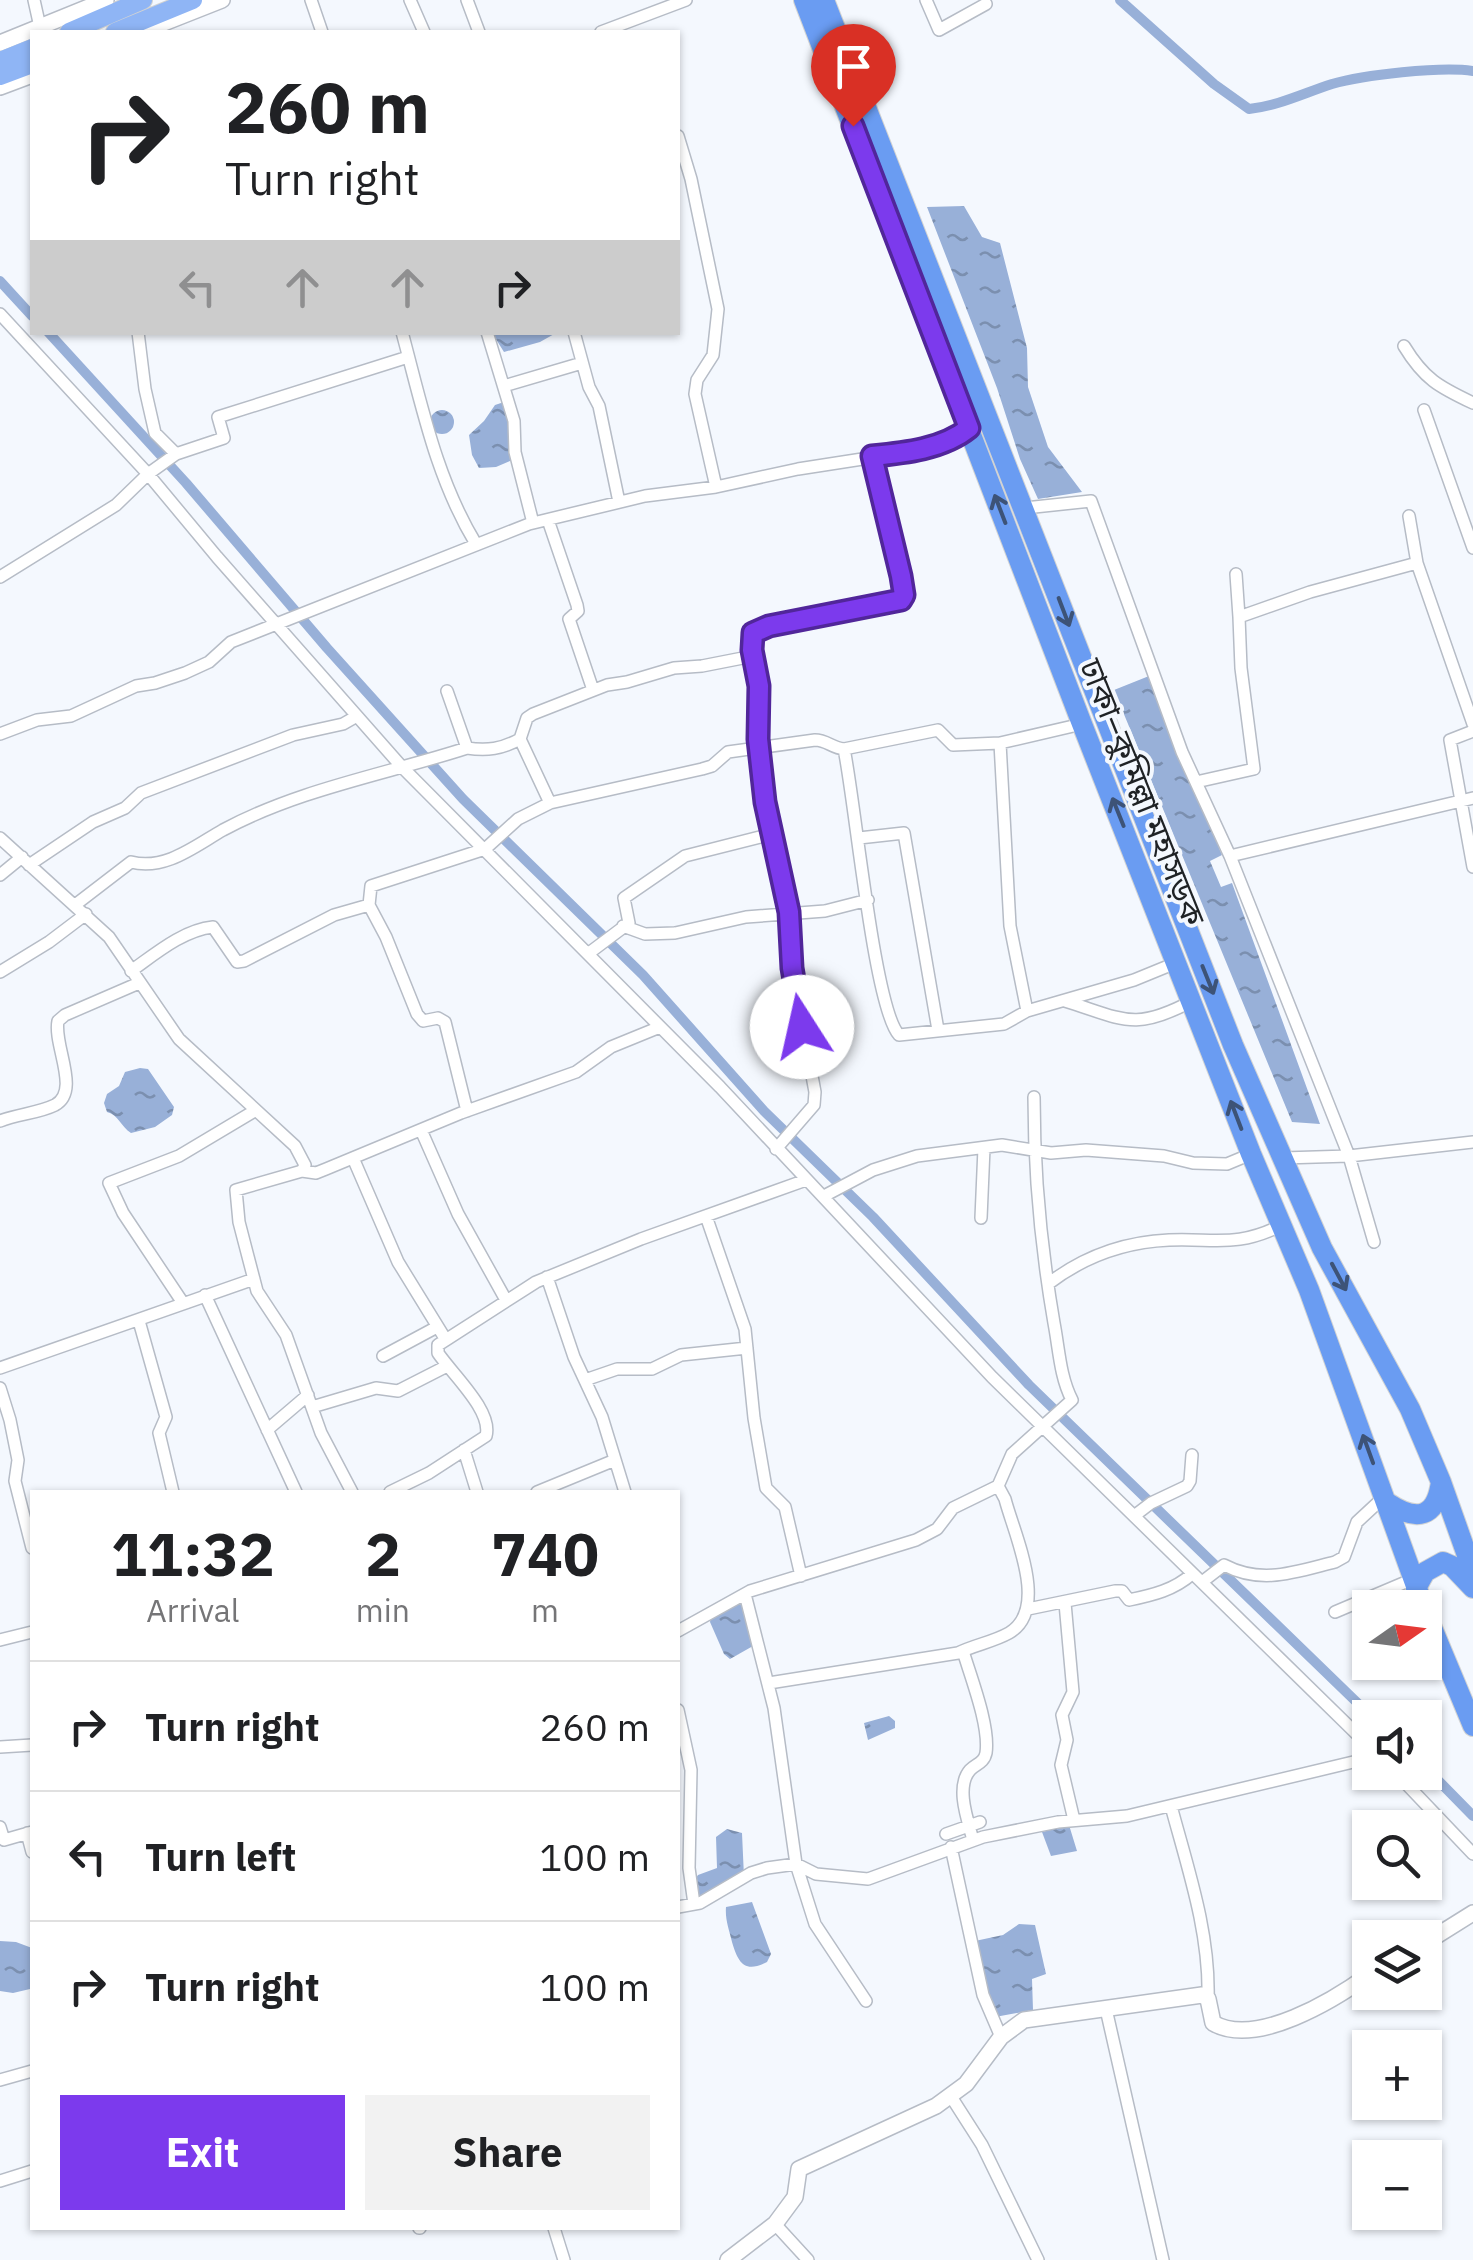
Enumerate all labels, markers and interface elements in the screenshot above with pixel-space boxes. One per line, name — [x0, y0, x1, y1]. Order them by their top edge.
pin — [811, 24, 896, 127]
icon: arrive — [826, 39, 881, 94]
text: 260 m — [225, 61, 430, 152]
icon: right — [60, 70, 190, 200]
text: Turn right — [225, 149, 420, 207]
icon: left — [170, 260, 225, 315]
icon: ahead — [275, 260, 330, 315]
icon: ahead — [380, 260, 435, 315]
icon: right — [485, 260, 540, 315]
one-way arrow — [990, 494, 1008, 525]
one-way arrow — [1056, 596, 1074, 627]
street label: ঢাকা–কুমিল্লা মহাসড়ক — [1070, 651, 1216, 933]
one-way arrow — [1107, 797, 1125, 828]
one-way arrow — [1200, 964, 1218, 995]
position arrow — [750, 975, 854, 1079]
one-way arrow — [1226, 1100, 1244, 1131]
one-way arrow — [1329, 1262, 1349, 1292]
one-way arrow — [1358, 1435, 1376, 1466]
text: 11:32 — [111, 1514, 275, 1593]
text: 2 — [365, 1514, 401, 1593]
text: 740 — [491, 1514, 599, 1593]
text: Arrival — [146, 1589, 240, 1631]
text: min — [356, 1589, 410, 1631]
text: m — [531, 1589, 559, 1631]
north arrow — [1352, 1590, 1442, 1680]
map controls — [1352, 1590, 1442, 2230]
icon: right — [60, 1699, 115, 1754]
button: sound — [1352, 1700, 1442, 1790]
text: Turn right — [145, 1702, 320, 1751]
text: 260 m — [539, 1702, 650, 1751]
button: search — [1352, 1810, 1442, 1900]
icon: left — [60, 1829, 115, 1884]
text: Turn left — [145, 1832, 296, 1881]
text: 100 m — [539, 1832, 650, 1881]
button: layers — [1352, 1920, 1442, 2010]
icon: right — [60, 1959, 115, 2014]
text: Turn right — [145, 1962, 320, 2011]
text: 100 m — [539, 1962, 650, 2011]
button: + — [1352, 2030, 1442, 2120]
button: Exit — [60, 2095, 345, 2210]
button: Share — [365, 2095, 650, 2210]
button: − — [1352, 2140, 1442, 2230]

